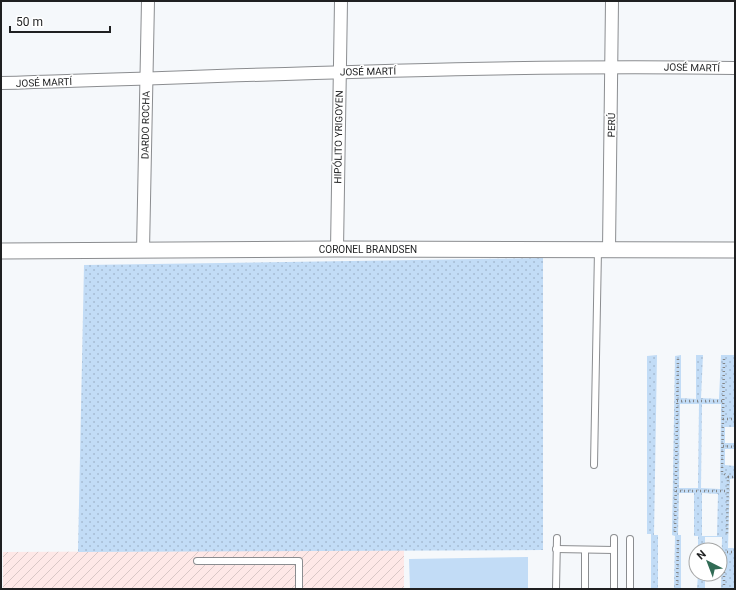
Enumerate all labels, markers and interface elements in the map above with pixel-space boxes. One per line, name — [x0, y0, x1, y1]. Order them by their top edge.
scale bar — [10, 8, 110, 34]
text: 50 m — [16, 15, 43, 29]
street label: JOSÉ MARTÍ — [664, 61, 721, 73]
street label: JOSÉ MARTÍ — [340, 65, 397, 77]
street label: JOSÉ MARTÍ — [16, 75, 73, 89]
street label: DARDO ROCHA — [139, 90, 152, 159]
street label: HIPÓLITO YRIGOYEN — [331, 90, 345, 184]
street label: PERÚ — [605, 113, 617, 137]
street label: CORONEL BRANDSEN — [319, 244, 417, 255]
north arrow — [688, 542, 728, 582]
text: N — [694, 547, 709, 562]

